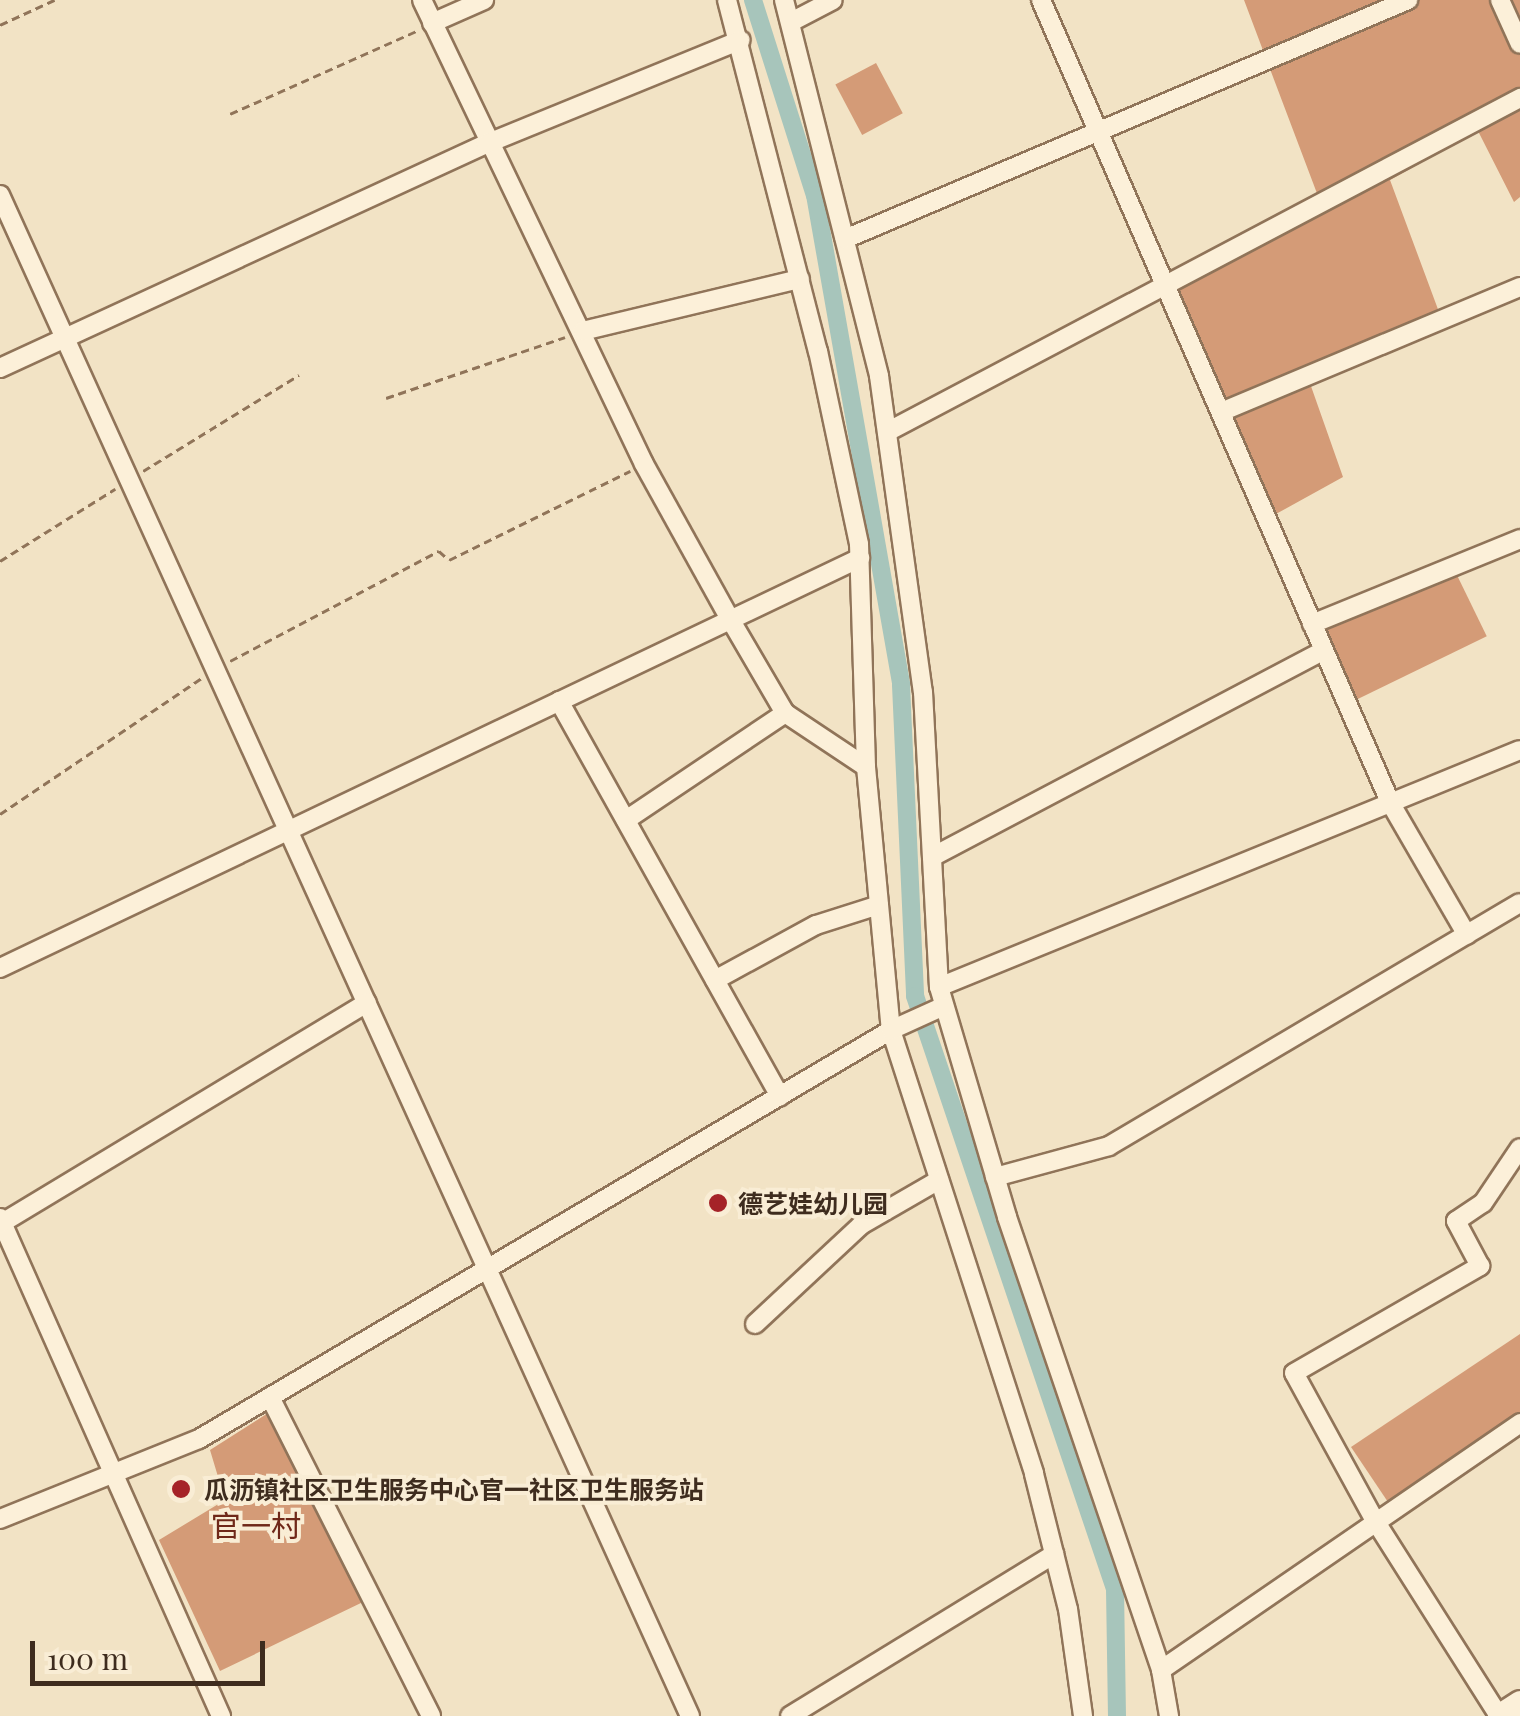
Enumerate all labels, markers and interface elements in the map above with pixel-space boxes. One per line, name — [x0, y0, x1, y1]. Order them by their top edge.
place label: 德艺娃幼儿园 — [738, 1188, 888, 1218]
marker: 德艺娃幼儿园 — [707, 1192, 729, 1214]
place label: 瓜沥镇社区卫生服务中心官一社区卫生服务站 — [204, 1474, 704, 1504]
marker: 瓜沥镇社区卫生服务中心官一社区卫生服务站 — [168, 1476, 194, 1502]
district label: 官一村 — [211, 1507, 301, 1543]
scale bar — [35, 1621, 270, 1683]
text: 100 m — [47, 1638, 128, 1678]

